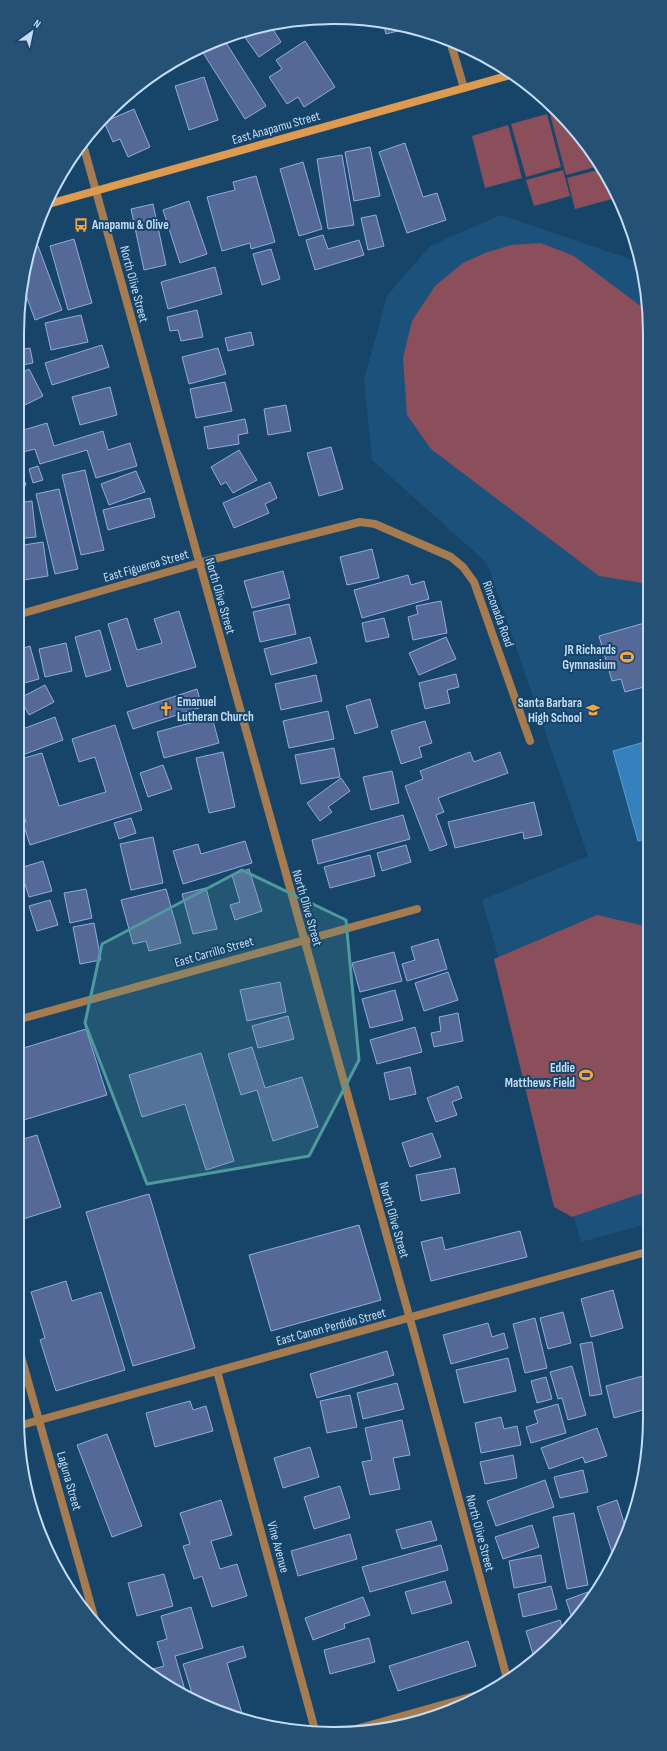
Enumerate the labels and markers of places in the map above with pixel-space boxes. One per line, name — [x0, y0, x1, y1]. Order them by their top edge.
bus stop icon: Anapamu & Olive — [73, 217, 89, 233]
place label: Anapamu & Olive — [91, 217, 169, 233]
place label: JR Richards Gymnasium — [562, 642, 616, 673]
sports icon: JR Richards Gymnasium — [619, 649, 635, 665]
place label: Emanuel Lutheran Church — [177, 694, 254, 725]
place label: Santa Barbara High School — [518, 695, 582, 726]
church icon: Emanuel Lutheran Church — [158, 701, 174, 717]
school or university icon: Santa Barbara High School — [585, 702, 601, 718]
place label: Eddie Matthews Field — [505, 1060, 575, 1091]
sports icon: Eddie Matthews Field — [578, 1067, 594, 1083]

